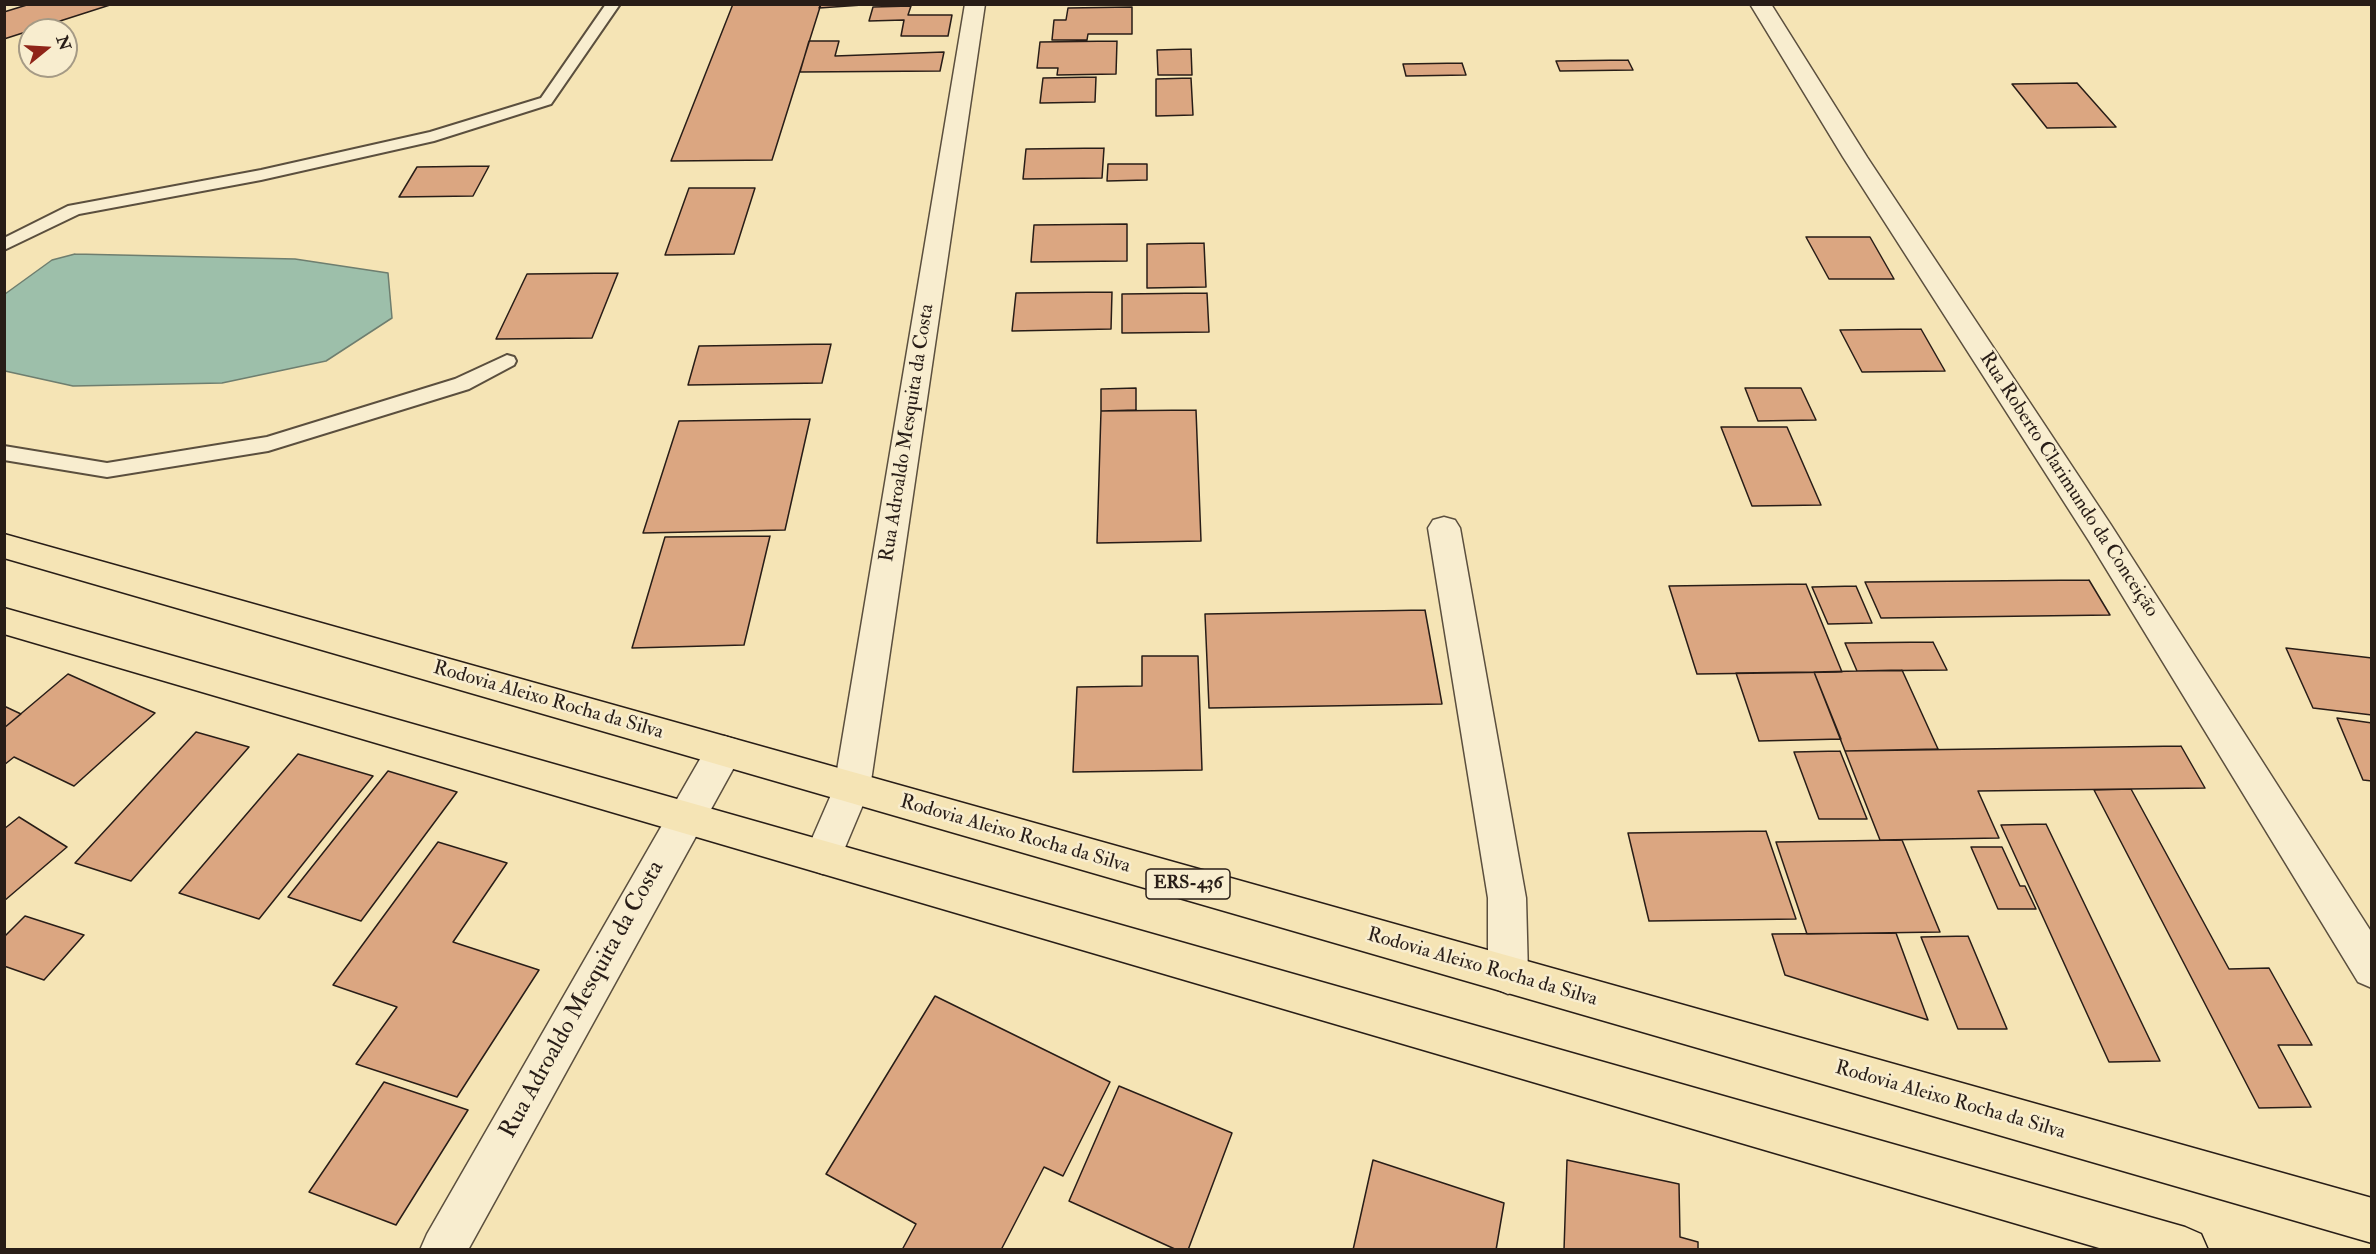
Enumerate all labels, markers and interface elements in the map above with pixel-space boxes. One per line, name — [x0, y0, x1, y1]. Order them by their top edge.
north arrow — [18, 18, 78, 78]
text: N — [51, 33, 75, 53]
street label: Rua Adroaldo Mesquita da Costa — [876, 302, 940, 564]
street label: Rua Roberto Clarimundo da Conceição — [1973, 348, 2163, 622]
street label: Rodovia Aleixo Rocha da Silva — [430, 657, 666, 745]
street label: Rodovia Aleixo Rocha da Silva — [897, 791, 1133, 879]
street label: Rua Adroaldo Mesquita da Costa — [495, 856, 671, 1144]
road number: ERS-436 — [1146, 869, 1230, 899]
street label: Rodovia Aleixo Rocha da Silva — [1364, 924, 1600, 1012]
street label: Rodovia Aleixo Rocha da Silva — [1832, 1057, 2068, 1145]

